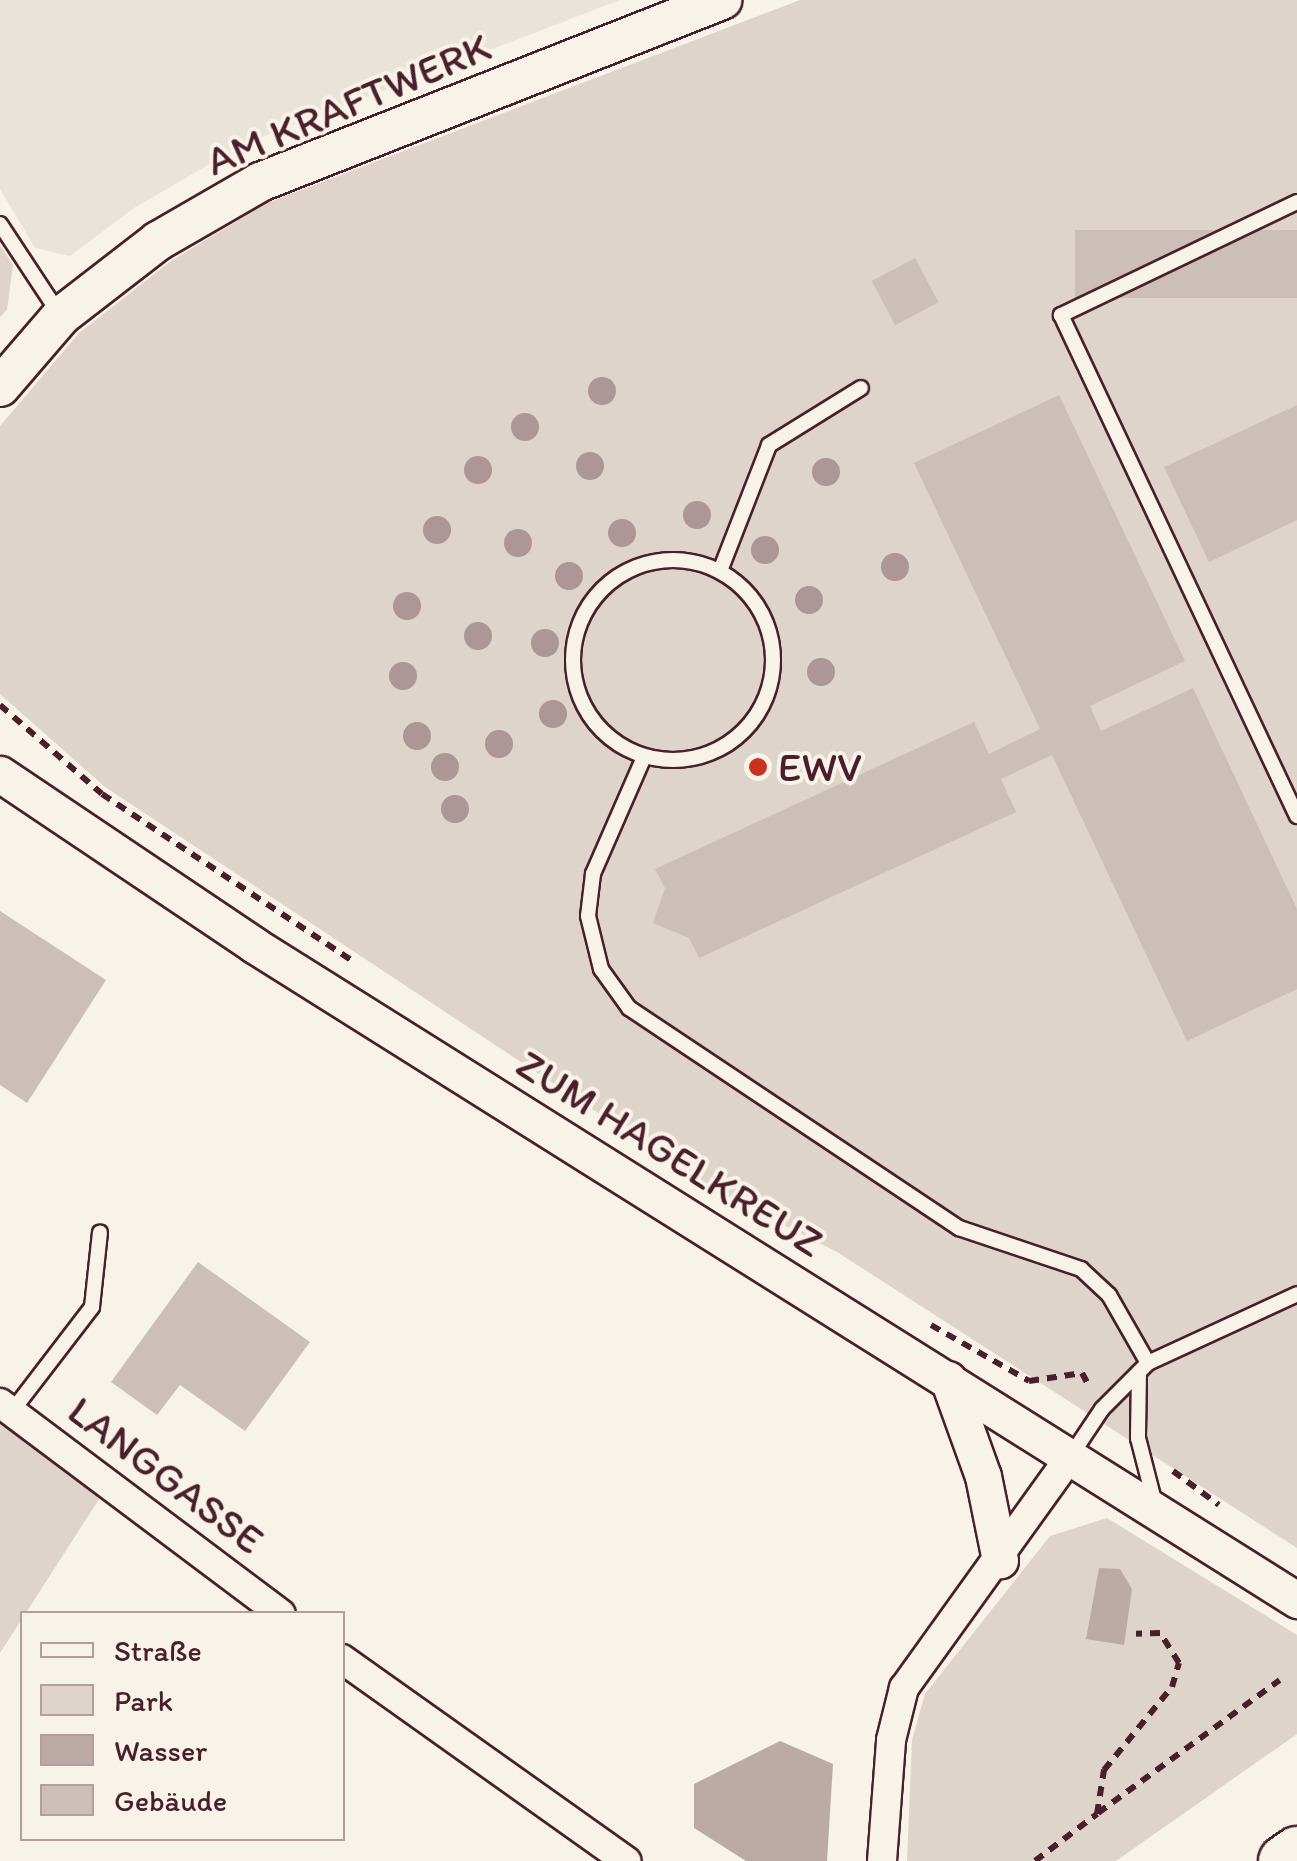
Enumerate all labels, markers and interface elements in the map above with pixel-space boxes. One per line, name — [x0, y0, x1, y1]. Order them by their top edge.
street label: AM KRAFTWERK — [197, 21, 499, 187]
place label: EWV — [778, 742, 862, 792]
marker: EWV — [747, 756, 769, 778]
street label: ZUM HAGELKREUZ — [507, 1038, 833, 1268]
street label: LANGGASSE — [58, 1385, 274, 1565]
legend — [20, 1611, 345, 1841]
text: Straße — [114, 1632, 202, 1669]
text: Park — [114, 1682, 173, 1719]
text: Wasser — [114, 1732, 207, 1769]
text: Gebäude — [114, 1782, 227, 1819]

